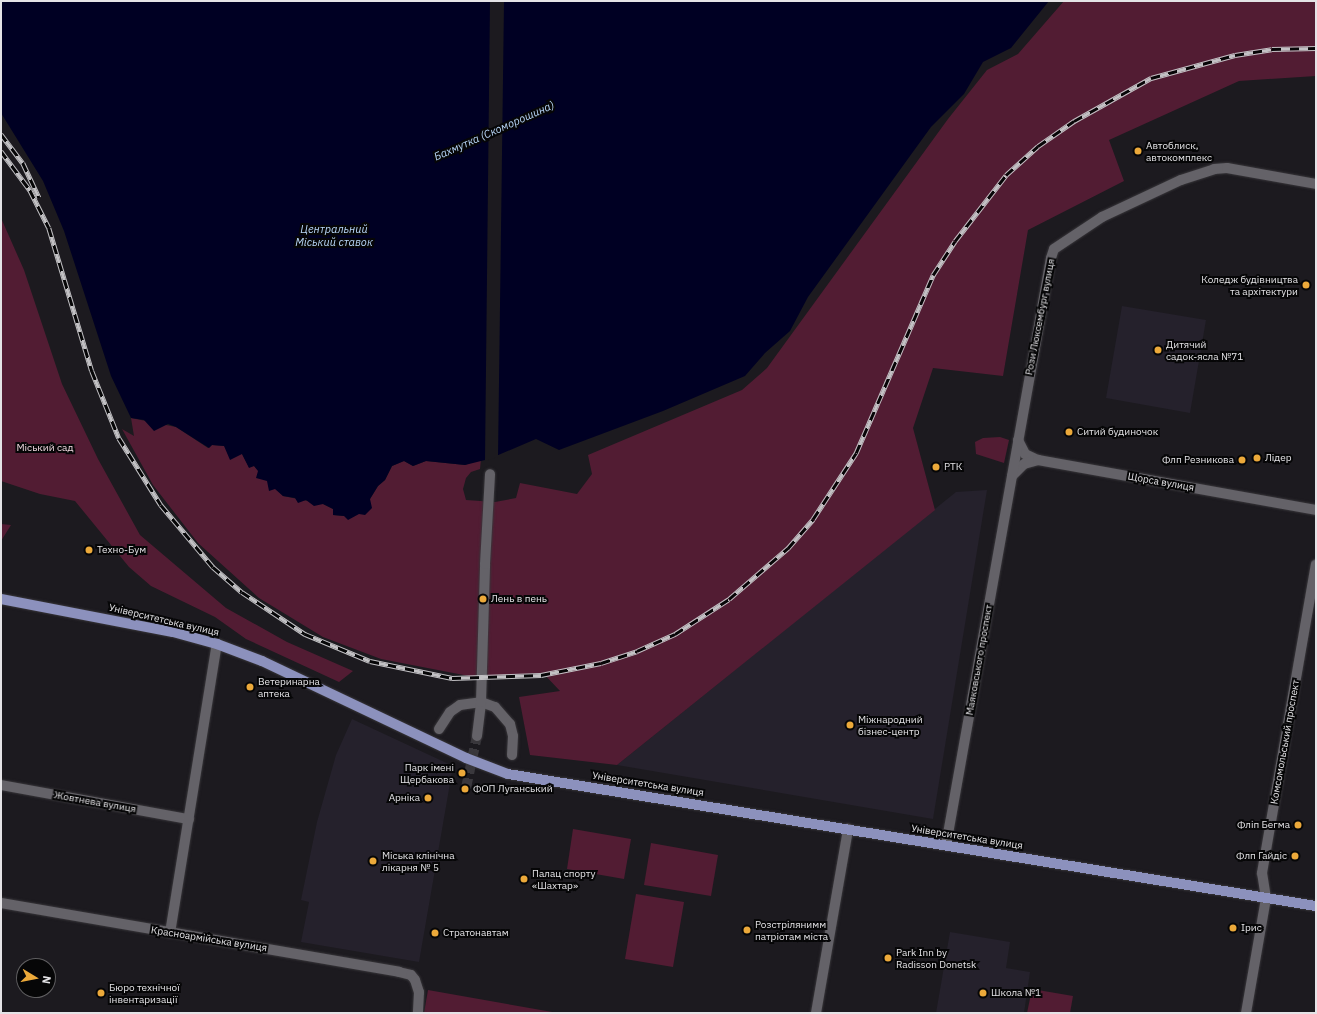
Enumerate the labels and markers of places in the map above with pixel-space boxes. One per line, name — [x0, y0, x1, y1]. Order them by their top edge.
place label: Автоблиск, автокомплекс — [1146, 139, 1212, 162]
marker: Автоблиск, автокомплекс — [1133, 146, 1143, 156]
place label: Коледж будівництва та архітектури — [1201, 273, 1298, 296]
marker: Коледж будівництва та архітектури — [1301, 280, 1311, 290]
place label: Дитячий садок-ясла №71 — [1166, 338, 1243, 362]
marker: Дитячий садок-ясла №71 — [1153, 345, 1163, 355]
place label: Ситий будиночок — [1077, 426, 1158, 438]
marker: Ситий будиночок — [1064, 427, 1074, 437]
place label: Лідер — [1265, 452, 1292, 464]
marker: Лідер — [1252, 453, 1262, 463]
place label: Флп Резникова — [1162, 454, 1234, 466]
marker: Флп Резникова — [1237, 455, 1247, 465]
place label: РТК — [944, 461, 962, 473]
marker: РТК — [931, 462, 941, 472]
place label: Техно-Бум — [97, 544, 146, 556]
marker: Техно-Бум — [84, 545, 94, 555]
place label: Лень в пень — [491, 593, 547, 605]
marker: Лень в пень — [478, 594, 488, 604]
place label: Ветеринарна аптека — [258, 675, 320, 698]
marker: Ветеринарна аптека — [245, 682, 255, 692]
place label: Міжнародний бізнес-центр — [858, 713, 923, 736]
marker: Міжнародний бізнес-центр — [845, 720, 855, 730]
place label: Парк імені Щербакова — [400, 761, 454, 784]
marker: Парк імені Щербакова — [457, 768, 467, 778]
place label: ФОП Луганський — [473, 783, 553, 795]
marker: ФОП Луганський — [460, 784, 470, 794]
place label: Арніка — [389, 792, 420, 804]
marker: Арніка — [423, 793, 433, 803]
place label: Фліп Бегма — [1237, 819, 1290, 831]
marker: Фліп Бегма — [1293, 820, 1303, 830]
place label: Міська клінічна лікарня № 5 — [382, 849, 455, 872]
place label: Флп Гайдіс — [1236, 850, 1287, 862]
marker: Флп Гайдіс — [1290, 851, 1300, 861]
marker: Міська клінічна лікарня № 5 — [367, 855, 379, 867]
place label: Палац спорту «Шахтар» — [532, 867, 596, 890]
marker: Палац спорту «Шахтар» — [519, 874, 529, 884]
place label: Розстрілянимм патріотам міста — [755, 918, 828, 942]
place label: Ірис — [1241, 922, 1262, 934]
marker: Ірис — [1228, 923, 1238, 933]
marker: Розстрілянимм патріотам міста — [742, 925, 752, 935]
place label: Стратонавтам — [443, 927, 509, 939]
marker: Стратонавтам — [430, 928, 440, 938]
place label: Park Inn by Radisson Donetsk — [896, 946, 976, 970]
marker: Park Inn by Radisson Donetsk — [883, 953, 893, 963]
place label: Бюро технічної інвентаризації — [109, 981, 180, 1004]
place label: Школа №1 — [991, 987, 1041, 999]
marker: Бюро технічної інвентаризації — [96, 988, 106, 998]
marker: Школа №1 — [978, 988, 988, 998]

